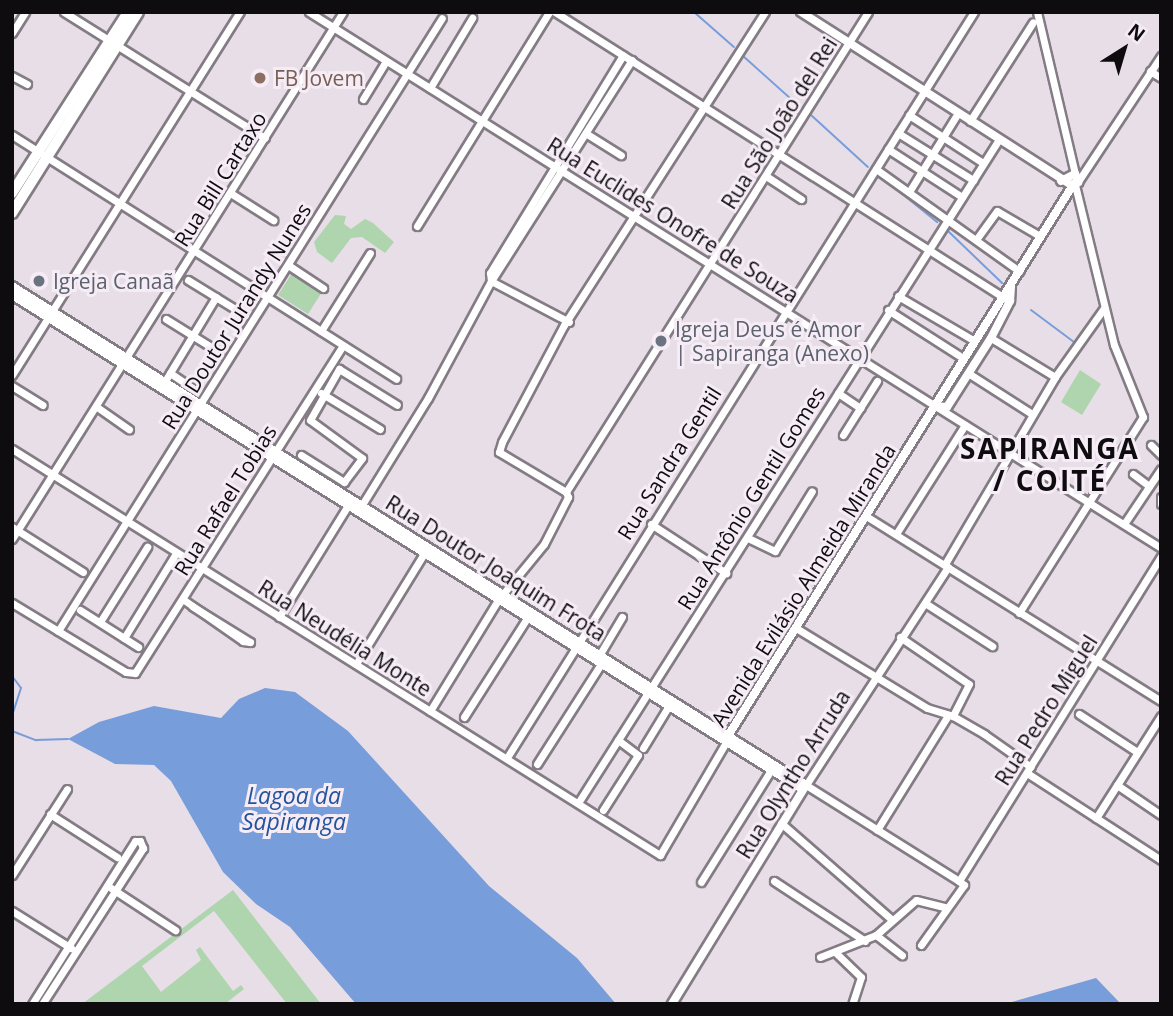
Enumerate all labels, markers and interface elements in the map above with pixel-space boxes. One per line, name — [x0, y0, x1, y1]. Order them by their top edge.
north arrow — [1089, 14, 1159, 84]
text: N — [1123, 17, 1151, 47]
street label: Rua São João del Rei — [716, 32, 842, 214]
place label: FB Jovem — [274, 65, 364, 91]
marker: FB Jovem — [252, 70, 268, 86]
street label: Rua Bill Cartaxo — [168, 107, 272, 251]
street label: Rua Euclides Onofre de Souza — [543, 132, 803, 308]
street label: Rua Doutor Jurandy Nunes — [156, 198, 316, 434]
place label: Igreja Canaã — [53, 268, 174, 294]
marker: Igreja Canaã — [31, 273, 47, 289]
place label: Igreja Deus é Amor | Sapiranga (Anexo) — [675, 316, 869, 366]
marker: Igreja Deus é Amor | Sapiranga (Anexo) — [653, 333, 669, 349]
street label: Rua Sandra Gentil — [612, 382, 726, 544]
street label: Rua Antônio Gentil Gomes — [672, 382, 830, 614]
street label: Rua Rafael Tobias — [169, 420, 281, 580]
district label: SAPIRANGA / COITÉ — [961, 431, 1139, 497]
street label: Avenida Evilásio Almeida Miranda — [705, 439, 901, 731]
street label: Rua Doutor Joaquim Frota — [381, 490, 611, 646]
street label: Rua Neudélia Monte — [254, 574, 436, 702]
street label: Rua Pedro Miguel — [990, 630, 1102, 790]
street label: Rua Olyntho Arruda — [731, 685, 855, 863]
water label: Lagoa da Sapiranga — [242, 781, 346, 835]

